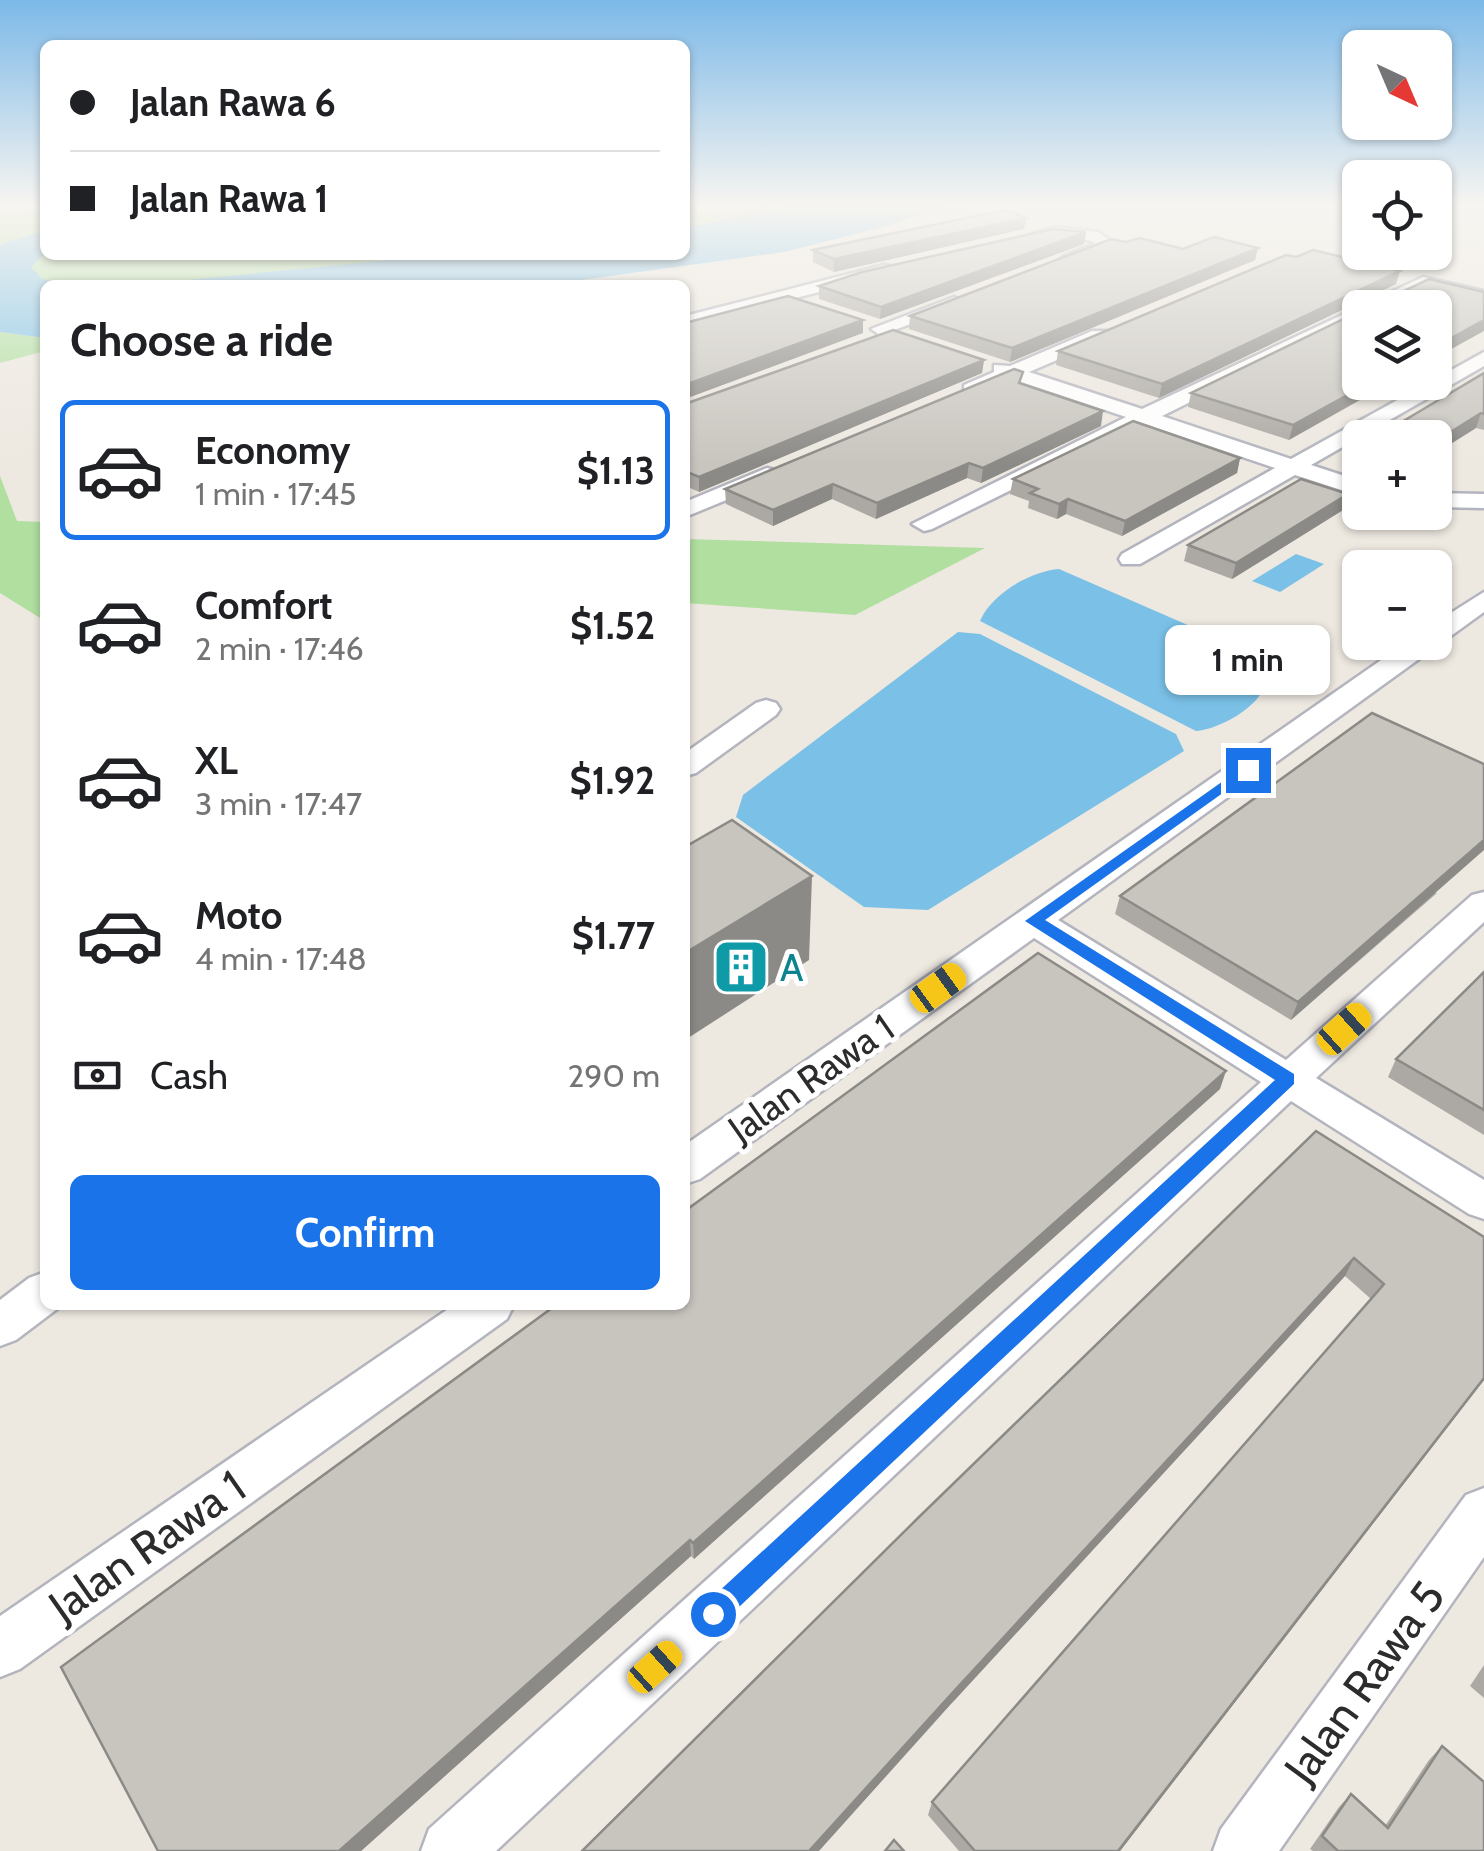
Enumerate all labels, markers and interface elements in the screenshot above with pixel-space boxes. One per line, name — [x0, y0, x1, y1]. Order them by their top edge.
north arrow — [1342, 30, 1452, 140]
map controls — [1342, 30, 1452, 660]
text: Jalan Rawa 6 — [130, 79, 336, 126]
button: locate — [1342, 160, 1452, 270]
text: Jalan Rawa 1 — [130, 175, 329, 222]
button: layers — [1342, 290, 1452, 400]
text: Choose a ride — [70, 313, 333, 367]
button: + — [1342, 420, 1452, 530]
icon: car — [75, 425, 165, 515]
text: Economy — [195, 427, 350, 474]
text: $1.13 — [577, 447, 655, 494]
text: 1 min · 17:45 — [195, 474, 356, 513]
button: − — [1342, 550, 1452, 660]
icon: car — [75, 580, 165, 670]
text: Comfort — [195, 582, 332, 629]
text: $1.52 — [570, 602, 655, 649]
callout: 1 min — [1166, 625, 1330, 695]
text: 2 min · 17:46 — [195, 629, 364, 668]
text: 1 min — [1211, 640, 1284, 679]
icon: car — [75, 735, 165, 825]
text: XL — [195, 737, 238, 784]
route end — [1226, 748, 1271, 793]
text: $1.92 — [570, 757, 655, 804]
text: 3 min · 17:47 — [195, 784, 362, 823]
icon: car — [75, 890, 165, 980]
text: Moto — [195, 892, 282, 939]
text: $1.77 — [572, 912, 655, 959]
building icon: A — [711, 937, 771, 997]
text: 4 min · 17:48 — [195, 939, 367, 978]
place label: A — [780, 944, 804, 991]
car — [905, 958, 971, 1018]
car — [1312, 998, 1376, 1060]
street label: Jalan Rawa 1 — [718, 1004, 903, 1153]
icon: cash — [70, 1048, 125, 1103]
text: Cash — [150, 1052, 228, 1099]
text: 290 m — [567, 1056, 660, 1095]
button: Confirm — [70, 1175, 660, 1290]
street label: Jalan Rawa 1 — [38, 1459, 255, 1634]
street label: Jalan Rawa 5 — [1272, 1570, 1455, 1794]
route start — [691, 1592, 736, 1637]
car — [623, 1636, 687, 1698]

